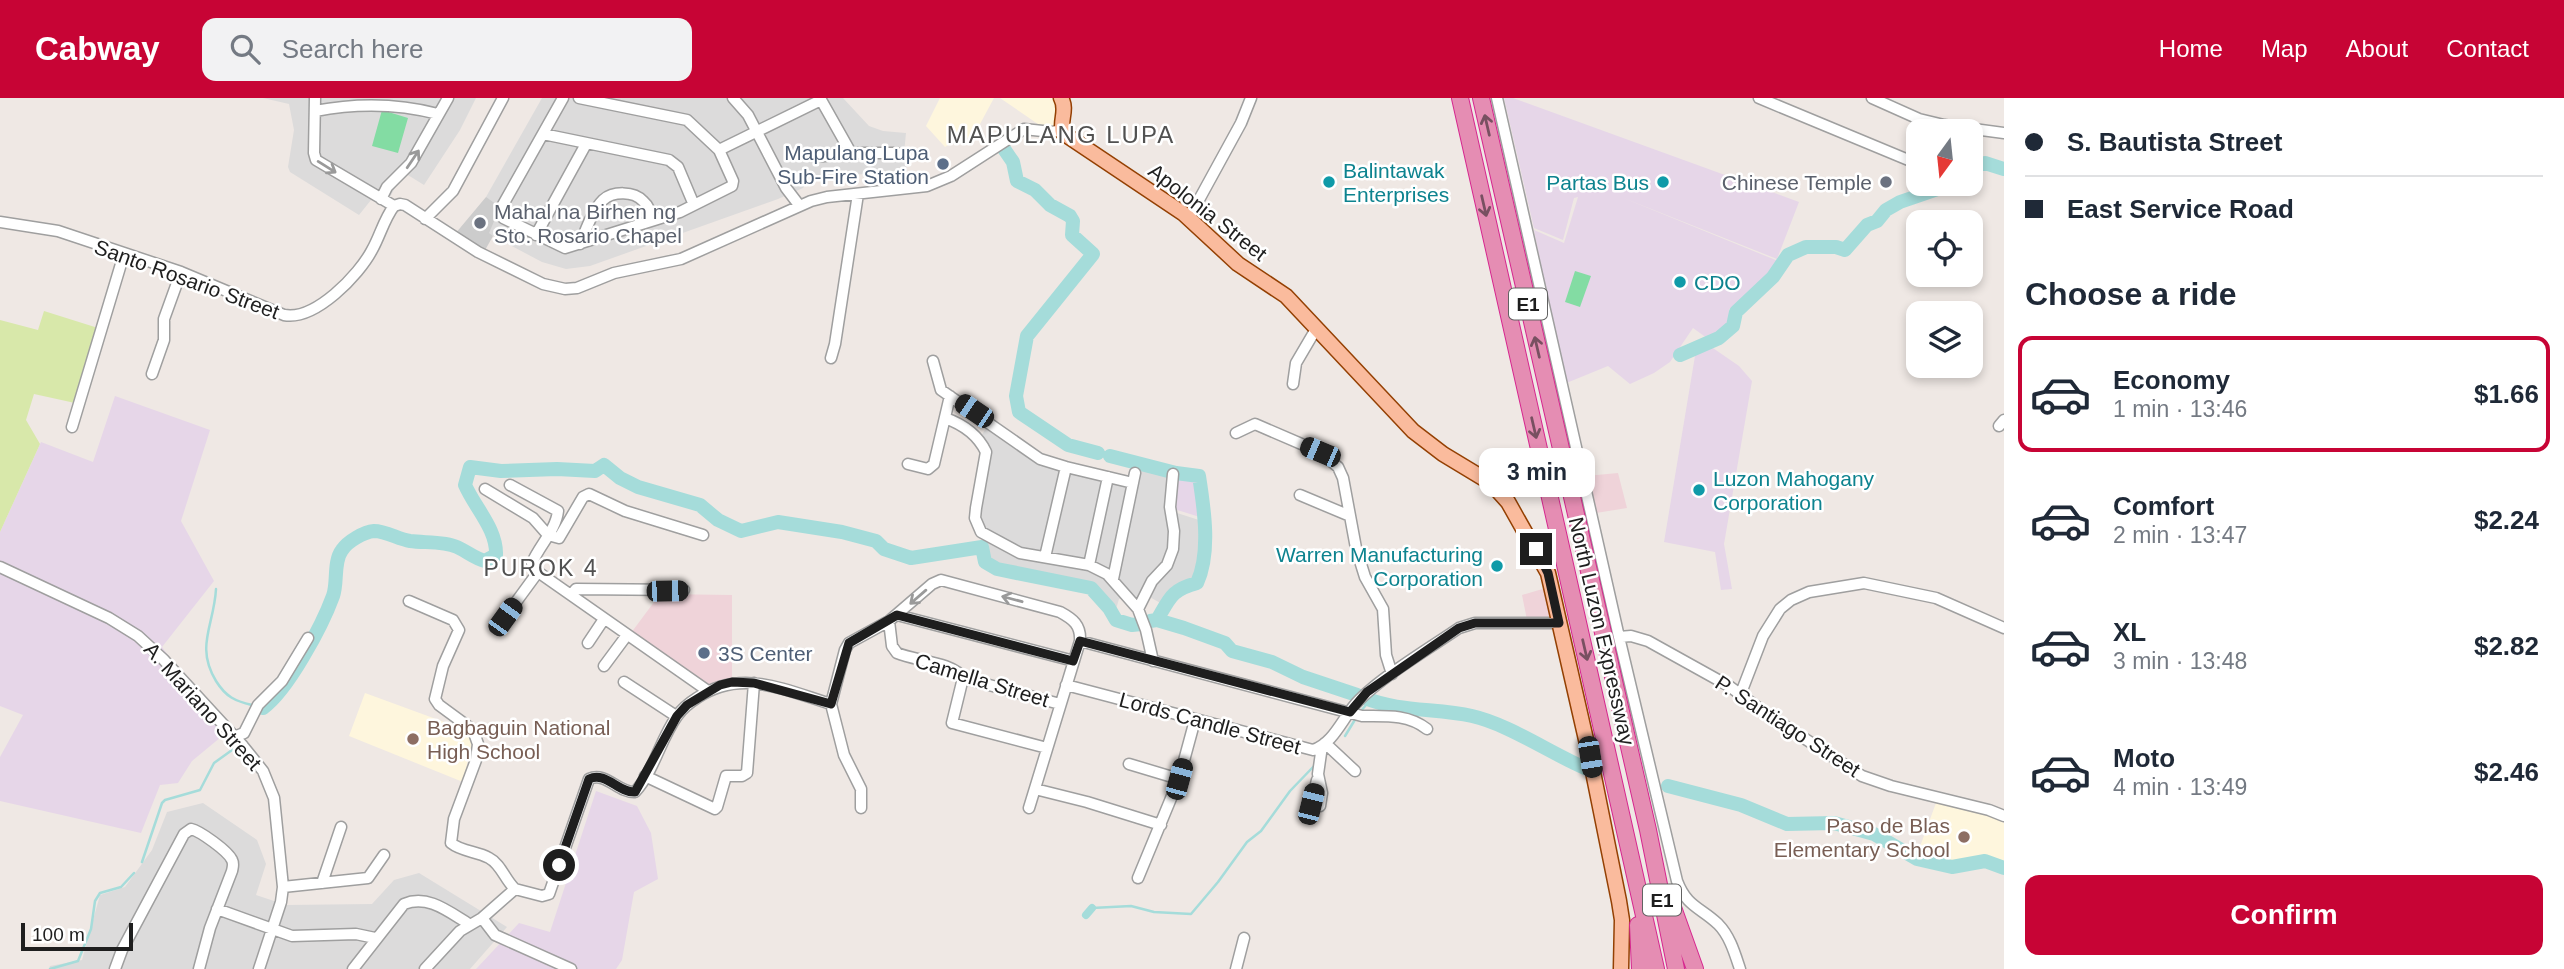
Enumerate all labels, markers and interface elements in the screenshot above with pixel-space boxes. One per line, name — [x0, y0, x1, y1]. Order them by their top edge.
search box — [202, 18, 692, 81]
text: Cabway — [35, 30, 160, 67]
icon: search — [226, 30, 264, 68]
text: Search here — [282, 34, 423, 64]
text: Home — [2159, 35, 2223, 62]
text: Map — [2261, 35, 2308, 62]
text: About — [2346, 35, 2408, 62]
text: Contact — [2446, 35, 2529, 62]
one-way arrow — [1480, 114, 1493, 137]
north arrow — [1906, 119, 1983, 196]
map controls — [1906, 119, 1983, 378]
district label: MAPULANG LUPA — [947, 121, 1175, 148]
text: S. Bautista Street — [2067, 127, 2282, 157]
place label: Mapulang Lupa Sub-Fire Station — [777, 141, 929, 188]
one-way arrow — [405, 150, 420, 169]
marker: Mapulang Lupa Sub-Fire Station — [935, 156, 951, 172]
street label: Apolonia Street — [1144, 159, 1272, 265]
place label: Balintawak Enterprises — [1343, 159, 1449, 206]
one-way arrow — [317, 161, 337, 175]
place label: Partas Bus — [1546, 171, 1649, 194]
place label: Chinese Temple — [1722, 171, 1872, 194]
marker: Balintawak Enterprises — [1321, 174, 1337, 190]
marker: Partas Bus — [1655, 174, 1671, 190]
marker: Chinese Temple — [1878, 174, 1894, 190]
one-way arrow — [1478, 194, 1491, 217]
text: East Service Road — [2067, 194, 2294, 224]
place label: Mahal na Birhen ng Sto. Rosario Chapel — [494, 200, 682, 247]
button: locate — [1906, 210, 1983, 287]
marker: Mahal na Birhen ng Sto. Rosario Chapel — [472, 215, 488, 231]
street label: Santo Rosario Street — [91, 235, 283, 323]
place label: CDO — [1694, 271, 1741, 294]
marker: CDO — [1672, 274, 1688, 290]
text: Choose a ride — [2025, 276, 2237, 312]
road number: E1 — [1509, 288, 1547, 320]
button: layers — [1906, 301, 1983, 378]
one-way arrow — [1530, 336, 1544, 359]
icon: car — [2029, 363, 2092, 426]
text: Economy — [2113, 365, 2230, 395]
text: $1.66 — [2474, 379, 2539, 409]
car — [951, 391, 998, 431]
text: 1 min · 13:46 — [2113, 396, 2247, 422]
one-way arrow — [1528, 416, 1542, 439]
car — [1297, 434, 1344, 470]
callout: 3 min — [1478, 448, 1594, 496]
text: 3 min — [1507, 459, 1567, 485]
place label: Luzon Mahogany Corporation — [1713, 467, 1875, 514]
marker: Luzon Mahogany Corporation — [1691, 482, 1707, 498]
icon: car — [2029, 489, 2092, 552]
text: Comfort — [2113, 491, 2214, 521]
text: $2.24 — [2474, 505, 2539, 535]
street label: North Luzon Expressway — [1565, 515, 1640, 748]
text: 2 min · 13:47 — [2113, 522, 2247, 548]
route end — [1520, 533, 1552, 565]
place label: Warren Manufacturing Corporation — [1276, 543, 1483, 590]
district label: PUROK 4 — [484, 555, 598, 581]
marker: Warren Manufacturing Corporation — [1489, 558, 1505, 574]
car — [646, 580, 689, 602]
one-way arrow — [909, 589, 927, 605]
one-way arrow — [1001, 592, 1023, 605]
car — [485, 594, 526, 640]
icon: car — [2029, 615, 2092, 678]
text: XL — [2113, 617, 2146, 647]
text: $2.82 — [2474, 631, 2539, 661]
street label: A. Mariano Street — [140, 638, 266, 775]
one-way arrow — [1578, 638, 1592, 661]
place label: 3S Center — [718, 642, 813, 665]
marker: 3S Center — [696, 645, 712, 661]
text: 3 min · 13:48 — [2113, 648, 2247, 674]
street label: Camella Street — [912, 649, 1052, 711]
street label: P. Santiago Street — [1711, 671, 1865, 781]
street label: Lords Candle Street — [1117, 688, 1303, 758]
place label: Bagbaguin National High School — [427, 716, 610, 763]
marker: Bagbaguin National High School — [405, 731, 421, 747]
car — [1577, 735, 1604, 779]
icon: car — [2029, 741, 2092, 804]
text: Moto — [2113, 743, 2175, 773]
car — [1164, 756, 1195, 802]
text: $2.46 — [2474, 757, 2539, 787]
text: 4 min · 13:49 — [2113, 774, 2247, 800]
car — [1296, 781, 1327, 827]
place label: Paso de Blas Elementary School — [1774, 814, 1950, 861]
marker: Paso de Blas Elementary School — [1956, 829, 1972, 845]
route start — [543, 849, 575, 881]
button: Confirm — [2025, 875, 2543, 955]
road number: E1 — [1643, 884, 1681, 916]
scale bar — [21, 920, 133, 952]
text: 100 m — [32, 924, 85, 945]

